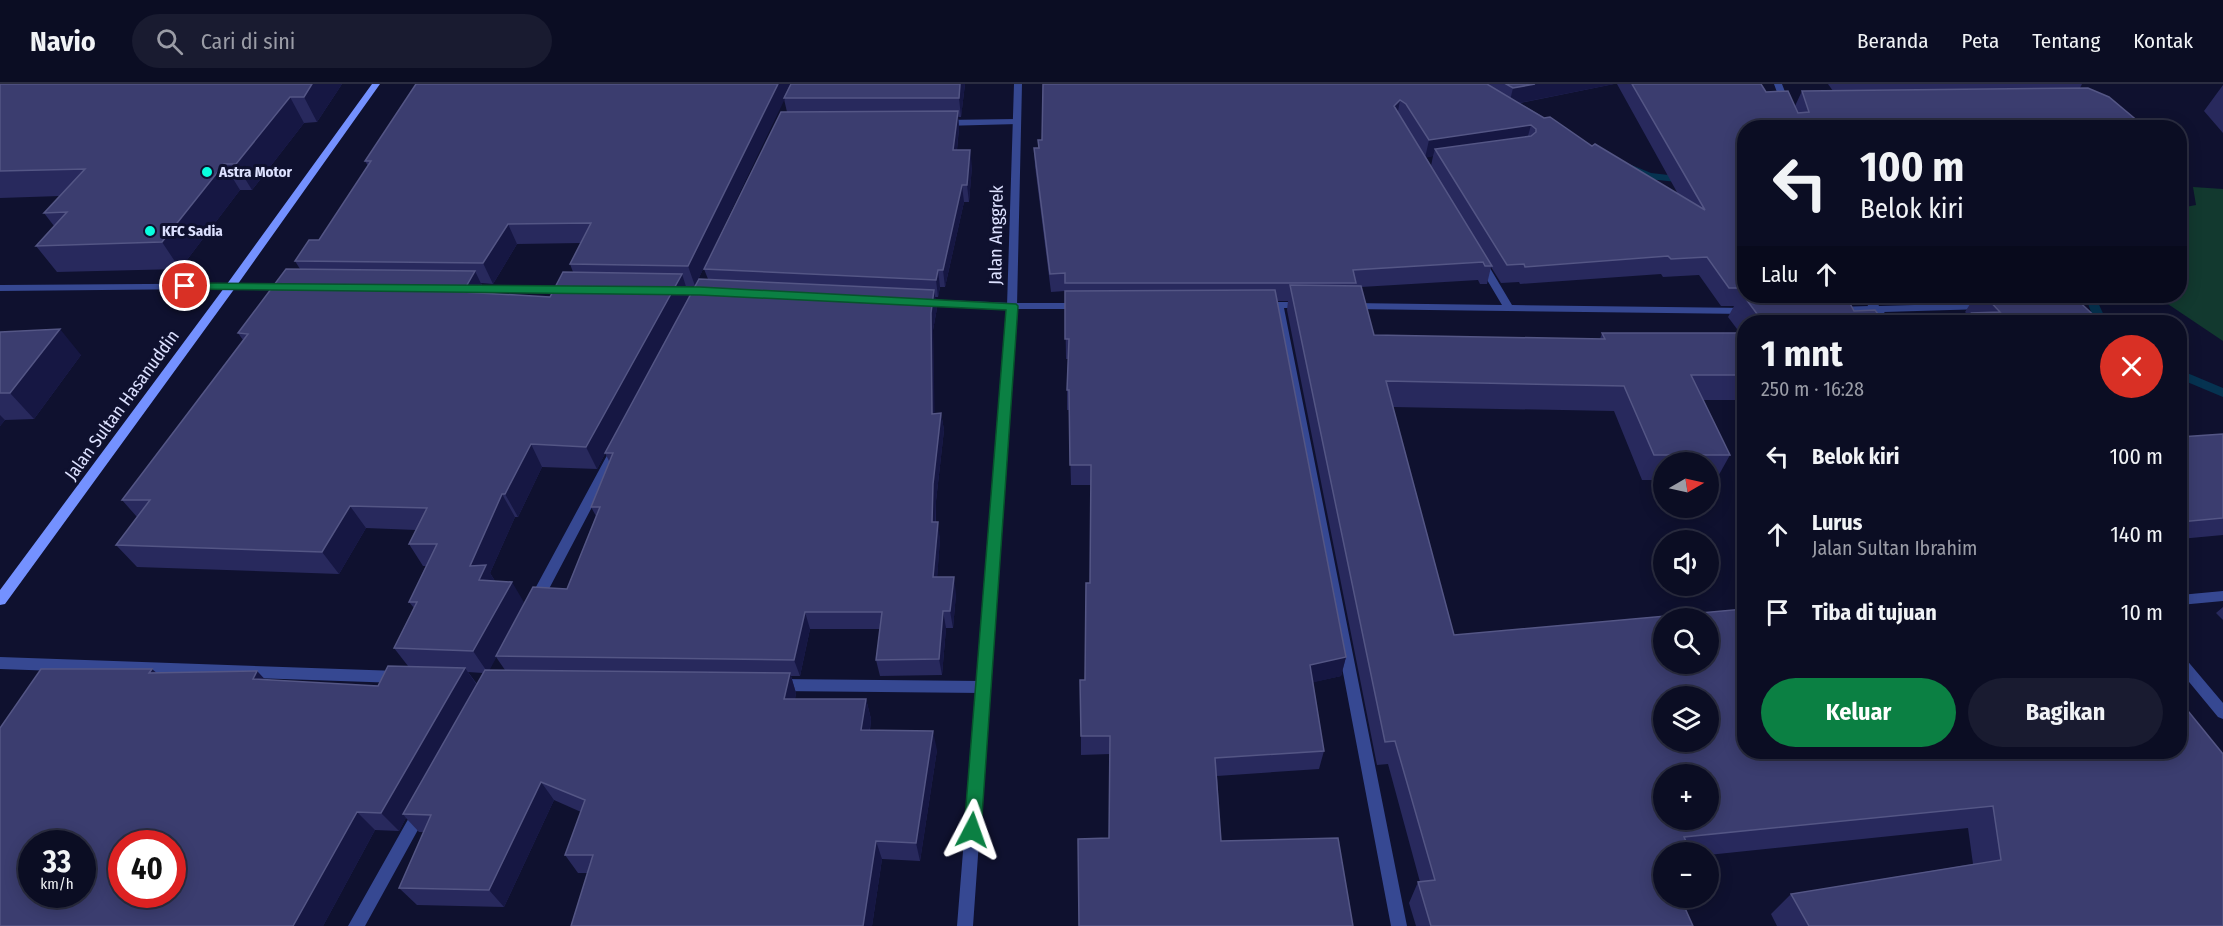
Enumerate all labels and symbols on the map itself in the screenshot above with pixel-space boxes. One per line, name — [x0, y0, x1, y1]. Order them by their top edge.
place label: Astra Motor — [218, 163, 292, 181]
marker: Astra Motor — [200, 165, 214, 179]
street label: Jalan Anggrek — [984, 184, 1008, 285]
place label: KFC Sadia — [162, 222, 223, 240]
marker: KFC Sadia — [143, 224, 157, 238]
pin — [159, 260, 210, 311]
street label: Jalan Sultan Hasanuddin — [60, 326, 184, 484]
north arrow — [1653, 452, 1719, 518]
position arrow — [940, 798, 1004, 862]
speed limit sign: 40 — [108, 830, 186, 908]

